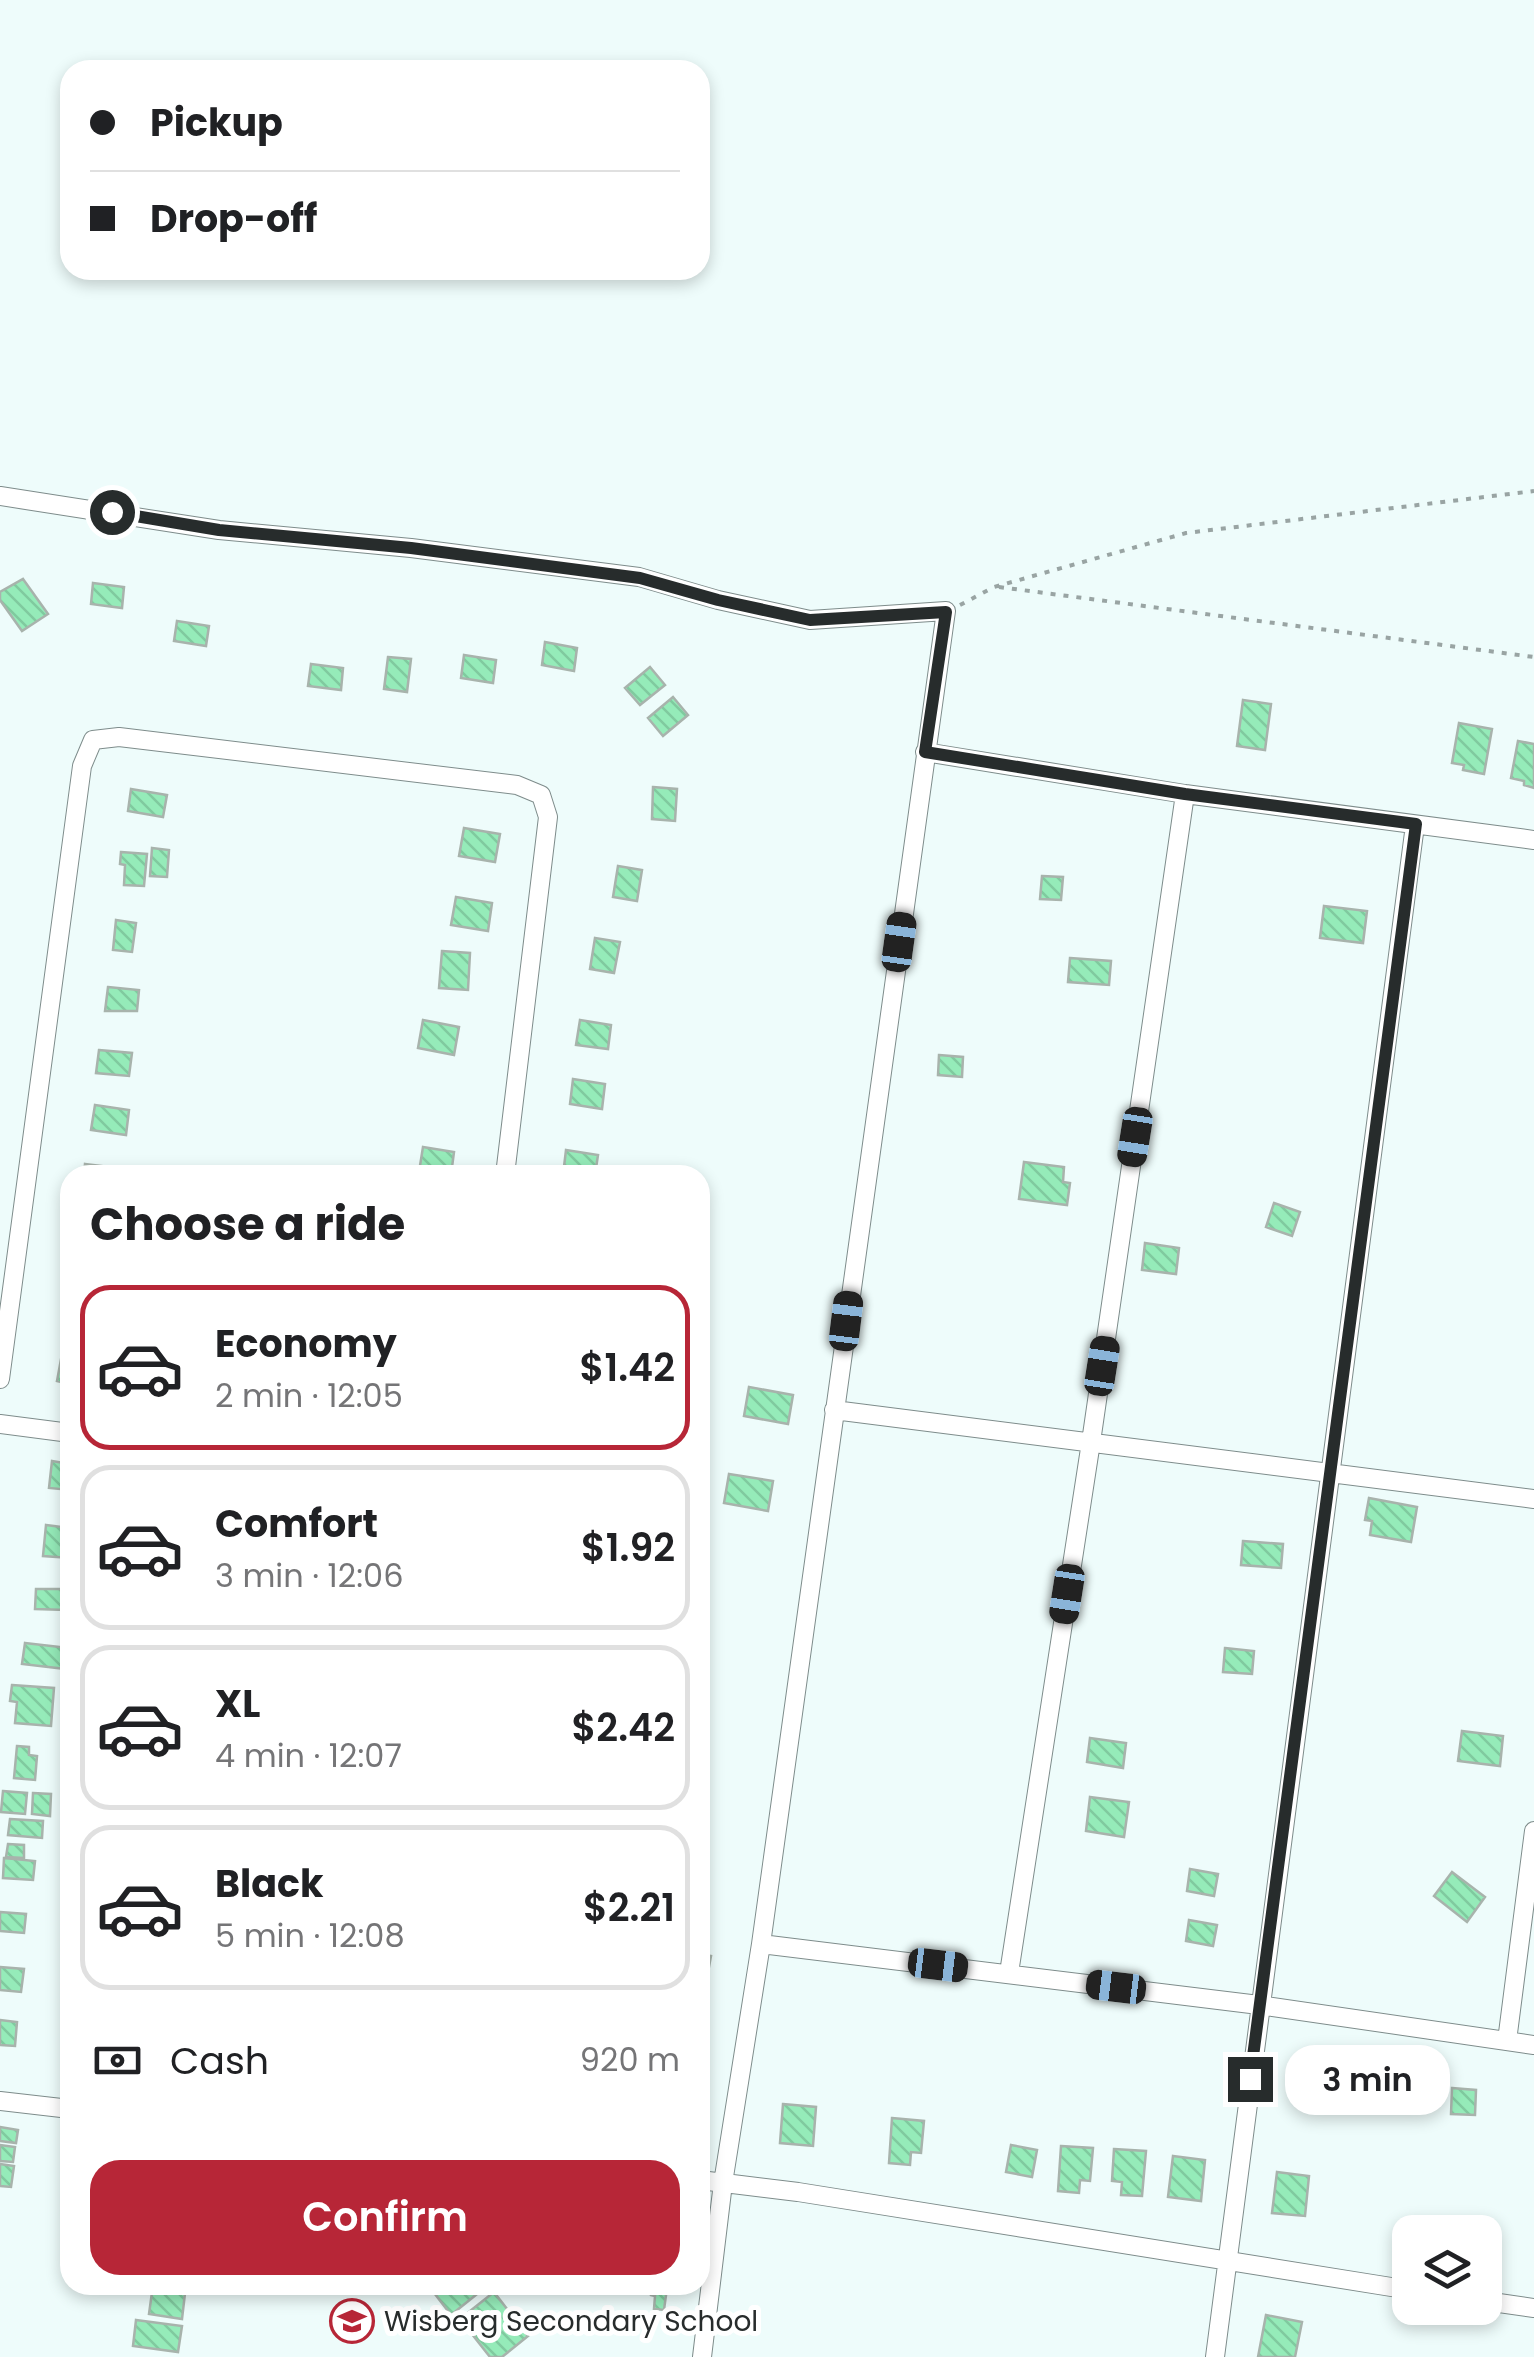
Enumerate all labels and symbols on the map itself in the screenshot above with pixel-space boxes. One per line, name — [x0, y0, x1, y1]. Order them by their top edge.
route start — [90, 490, 135, 535]
car — [880, 910, 918, 974]
car — [1115, 1105, 1155, 1169]
car — [827, 1289, 865, 1353]
car — [1082, 1334, 1122, 1398]
car — [1047, 1562, 1087, 1626]
car — [906, 1946, 970, 1984]
car — [1084, 1968, 1148, 2006]
callout: 3 min — [1285, 2044, 1450, 2114]
route end — [1228, 2057, 1273, 2102]
school or university icon: Wisberg Secondary School — [329, 2298, 375, 2344]
place label: Wisberg Secondary School — [384, 2302, 758, 2341]

